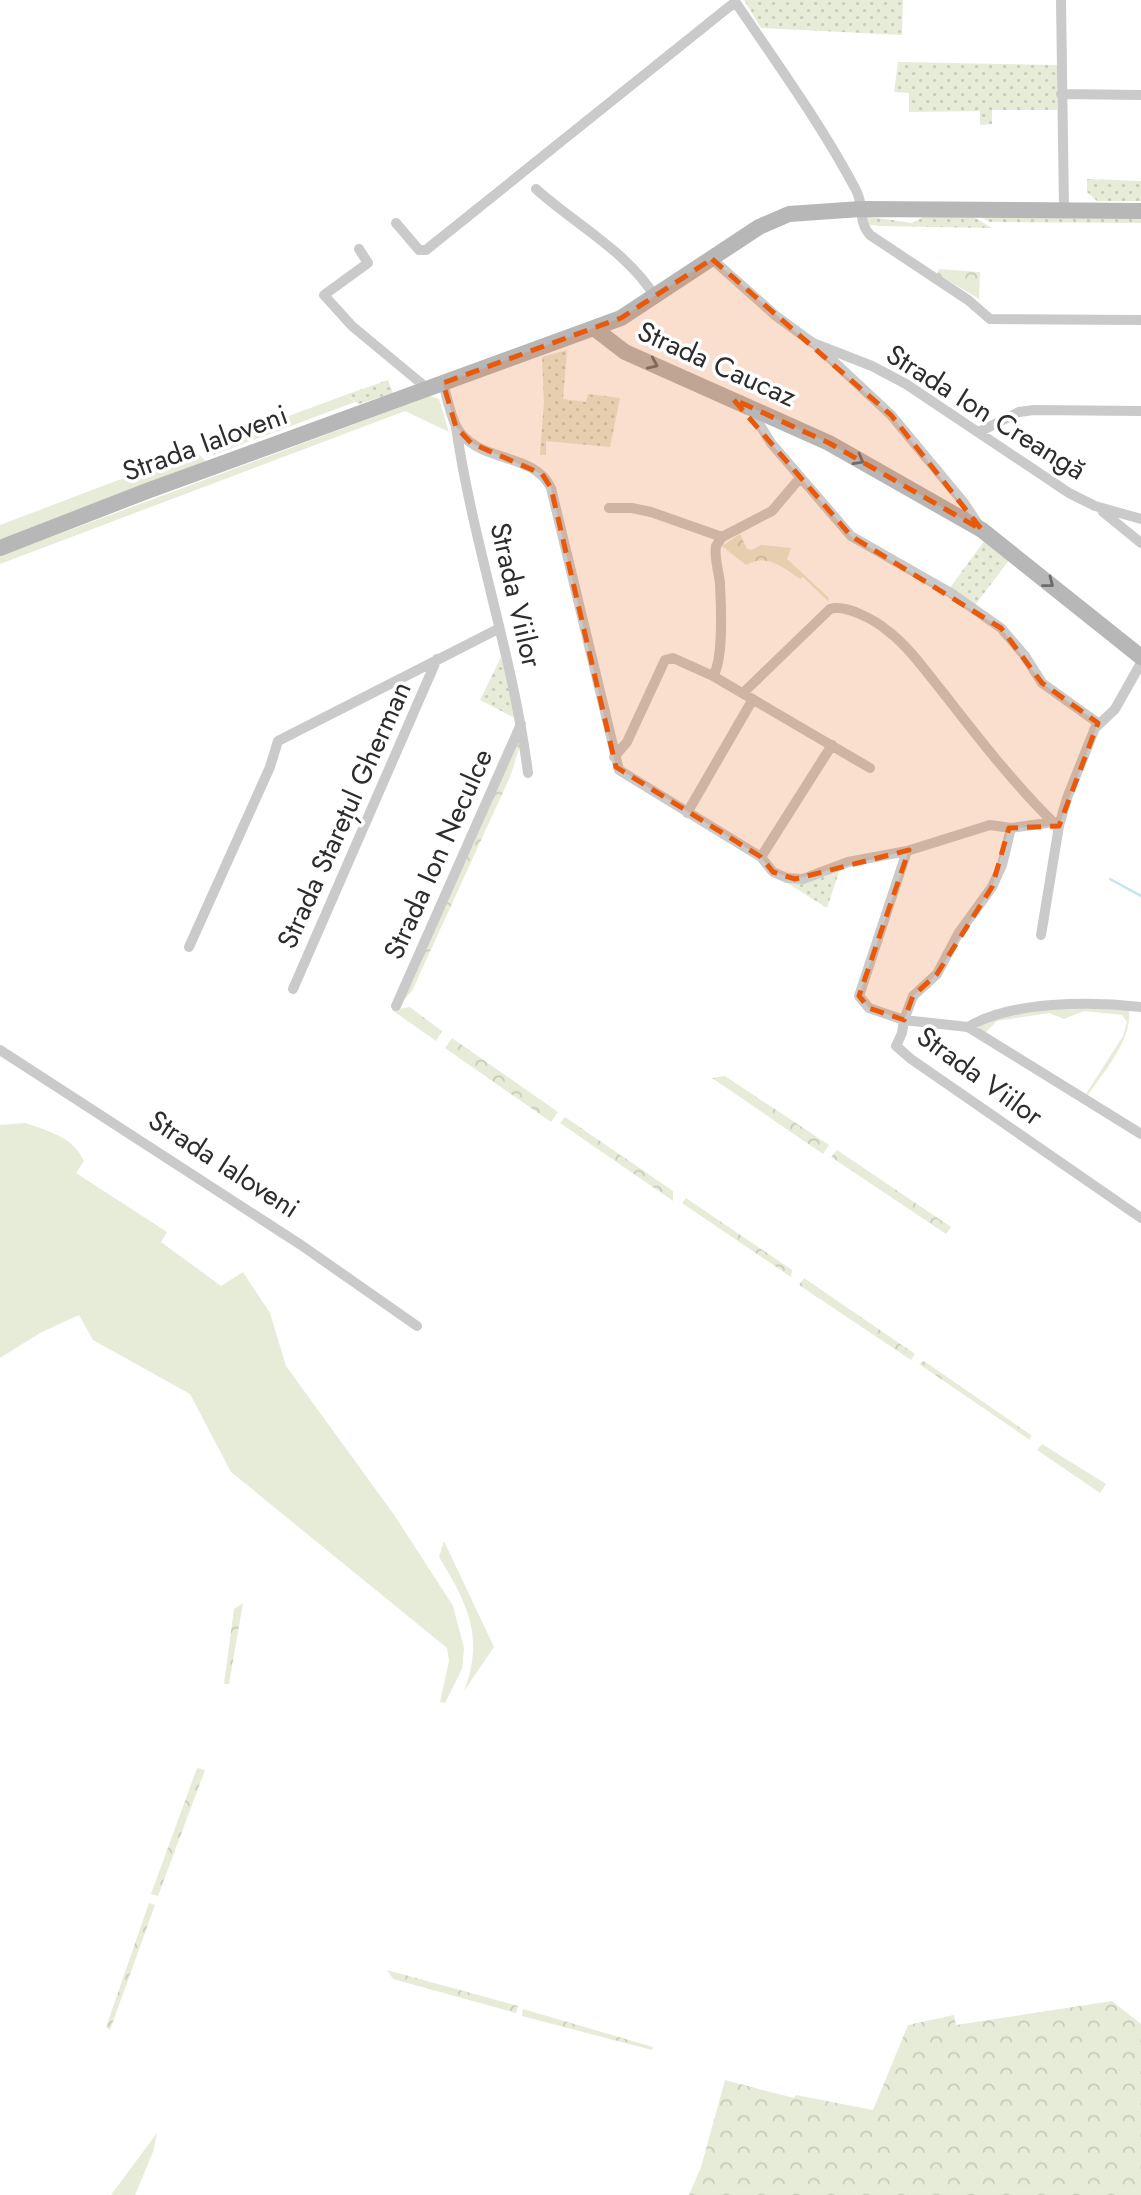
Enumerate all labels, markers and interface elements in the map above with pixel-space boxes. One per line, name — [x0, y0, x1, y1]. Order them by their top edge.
street label: Strada Caucaz — [631, 311, 803, 417]
street label: Strada Ion Creangă — [878, 334, 1094, 490]
one-way arrow — [645, 356, 658, 370]
street label: Strada Ialoveni — [117, 394, 293, 492]
one-way arrow — [851, 452, 864, 465]
street label: Strada Viilor — [479, 519, 553, 672]
one-way arrow — [1042, 575, 1054, 588]
street label: Strada Starețul Gherman — [267, 675, 421, 955]
street label: Strada Ion Neculce — [373, 742, 503, 966]
street label: Strada Viilor — [908, 1016, 1052, 1136]
street label: Strada Ialoveni — [140, 1100, 308, 1228]

